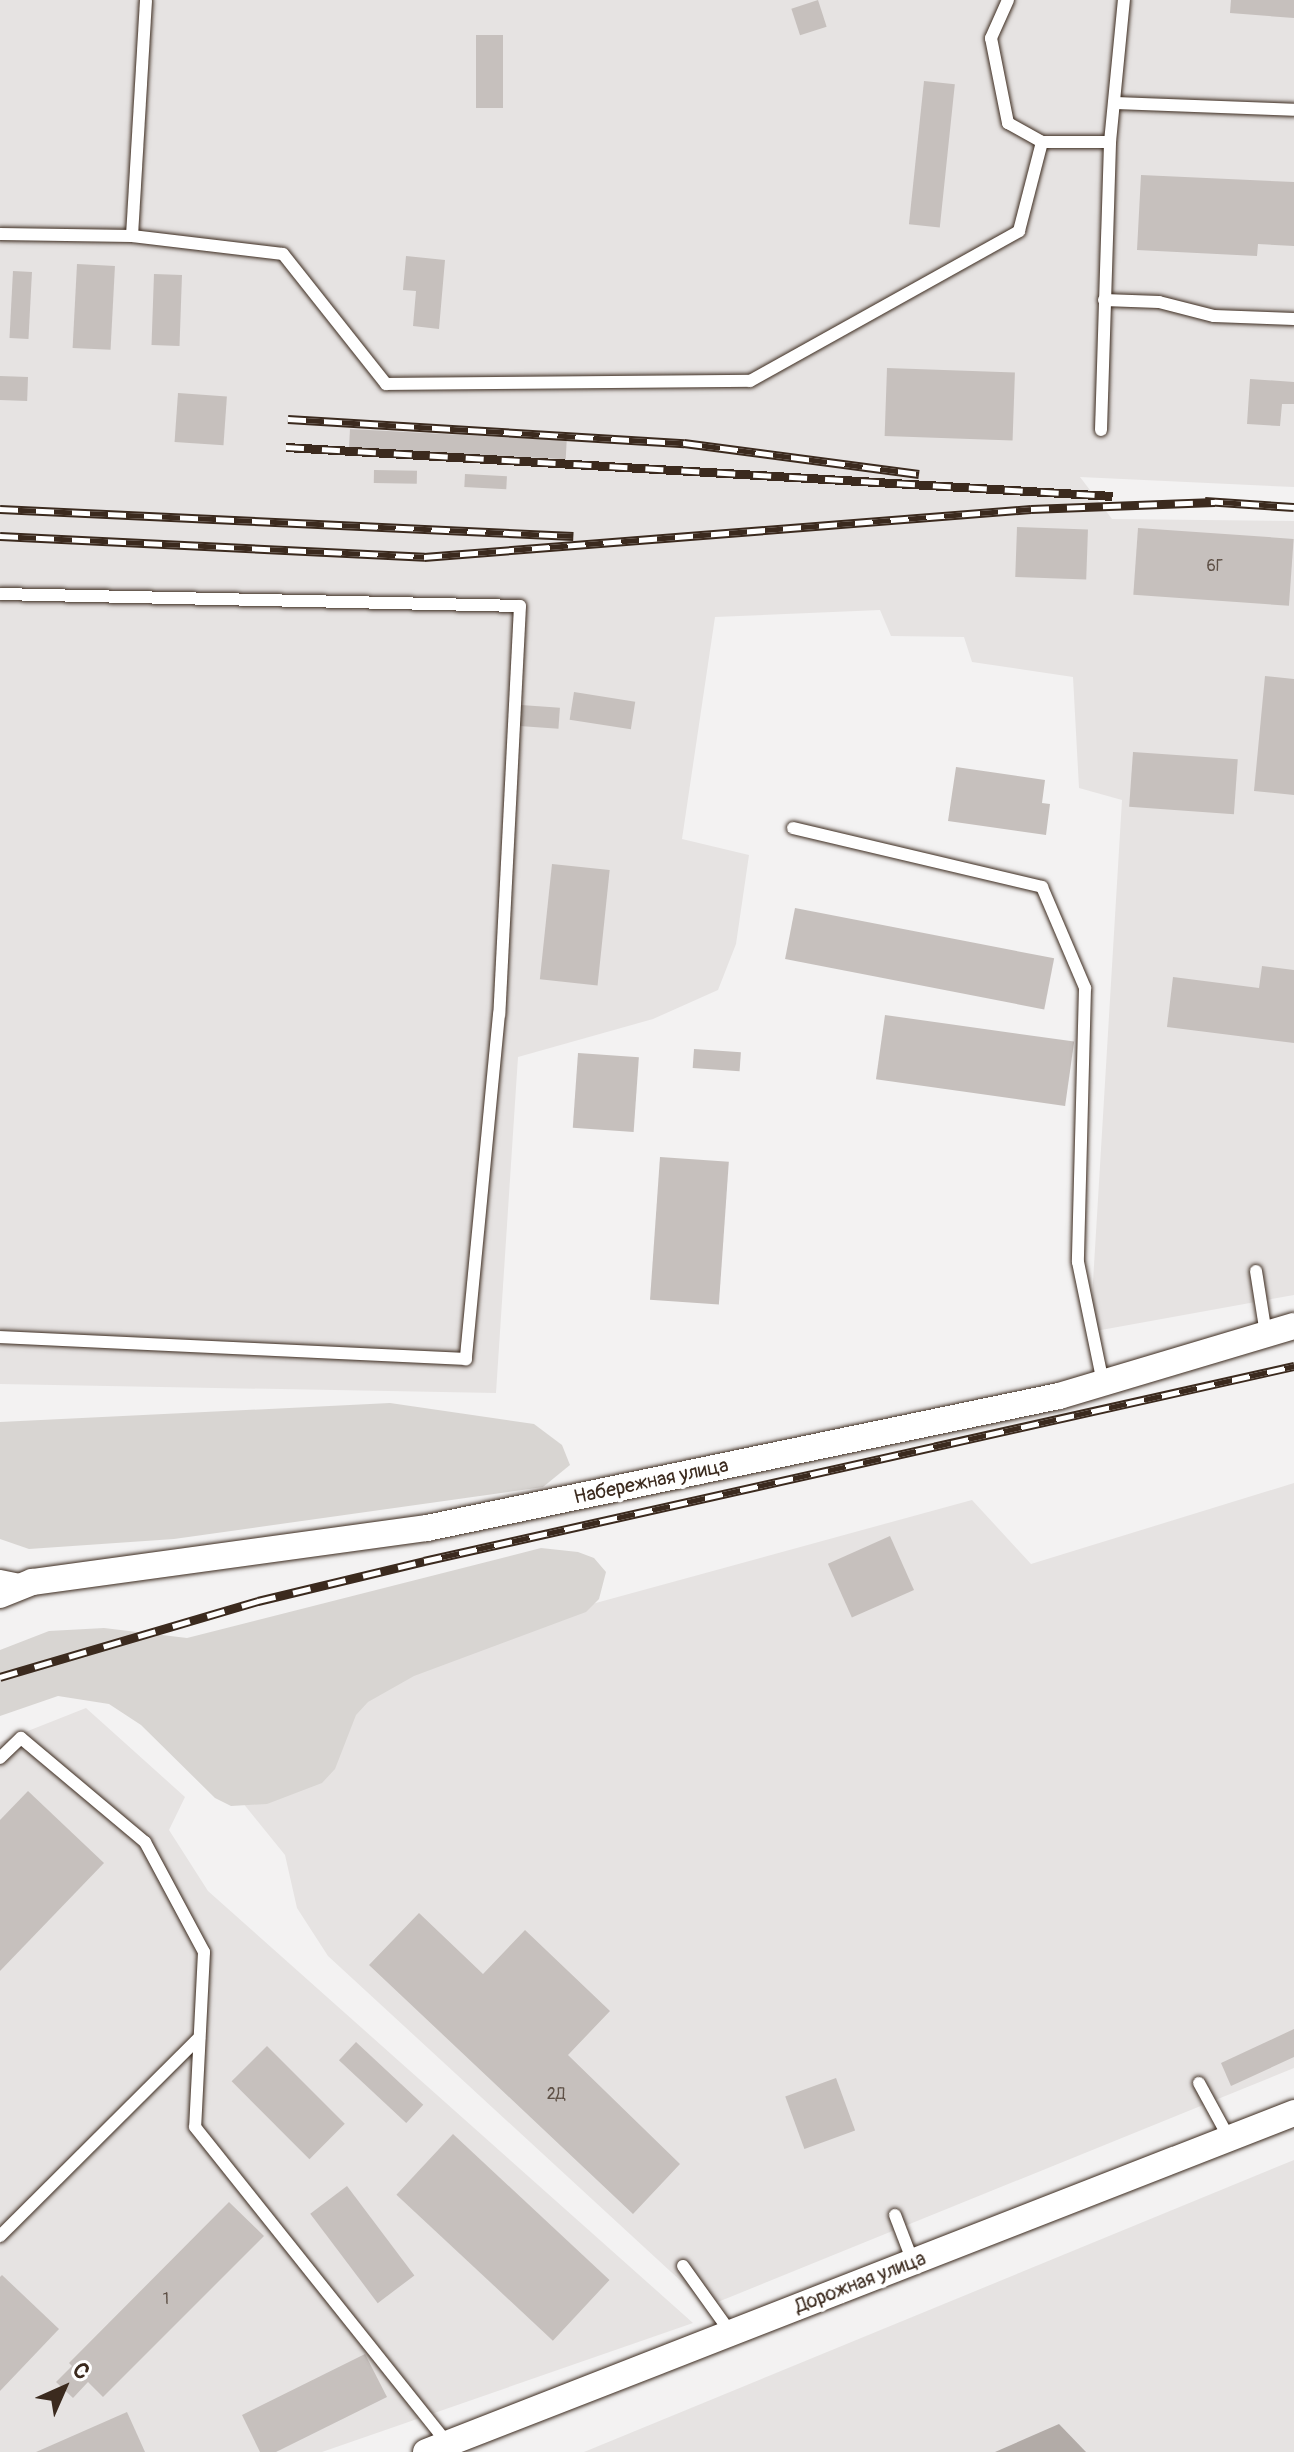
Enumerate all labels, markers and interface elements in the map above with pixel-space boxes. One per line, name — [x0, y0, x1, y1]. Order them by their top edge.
house number: 6Г — [1207, 556, 1223, 576]
street label: Набережная улица — [571, 1453, 731, 1509]
house number: 2Д — [547, 2084, 565, 2104]
street label: Дорожная улица — [791, 2246, 929, 2318]
house number: 1 — [163, 2289, 169, 2309]
north arrow — [24, 2348, 104, 2428]
text: С — [66, 2356, 96, 2386]

